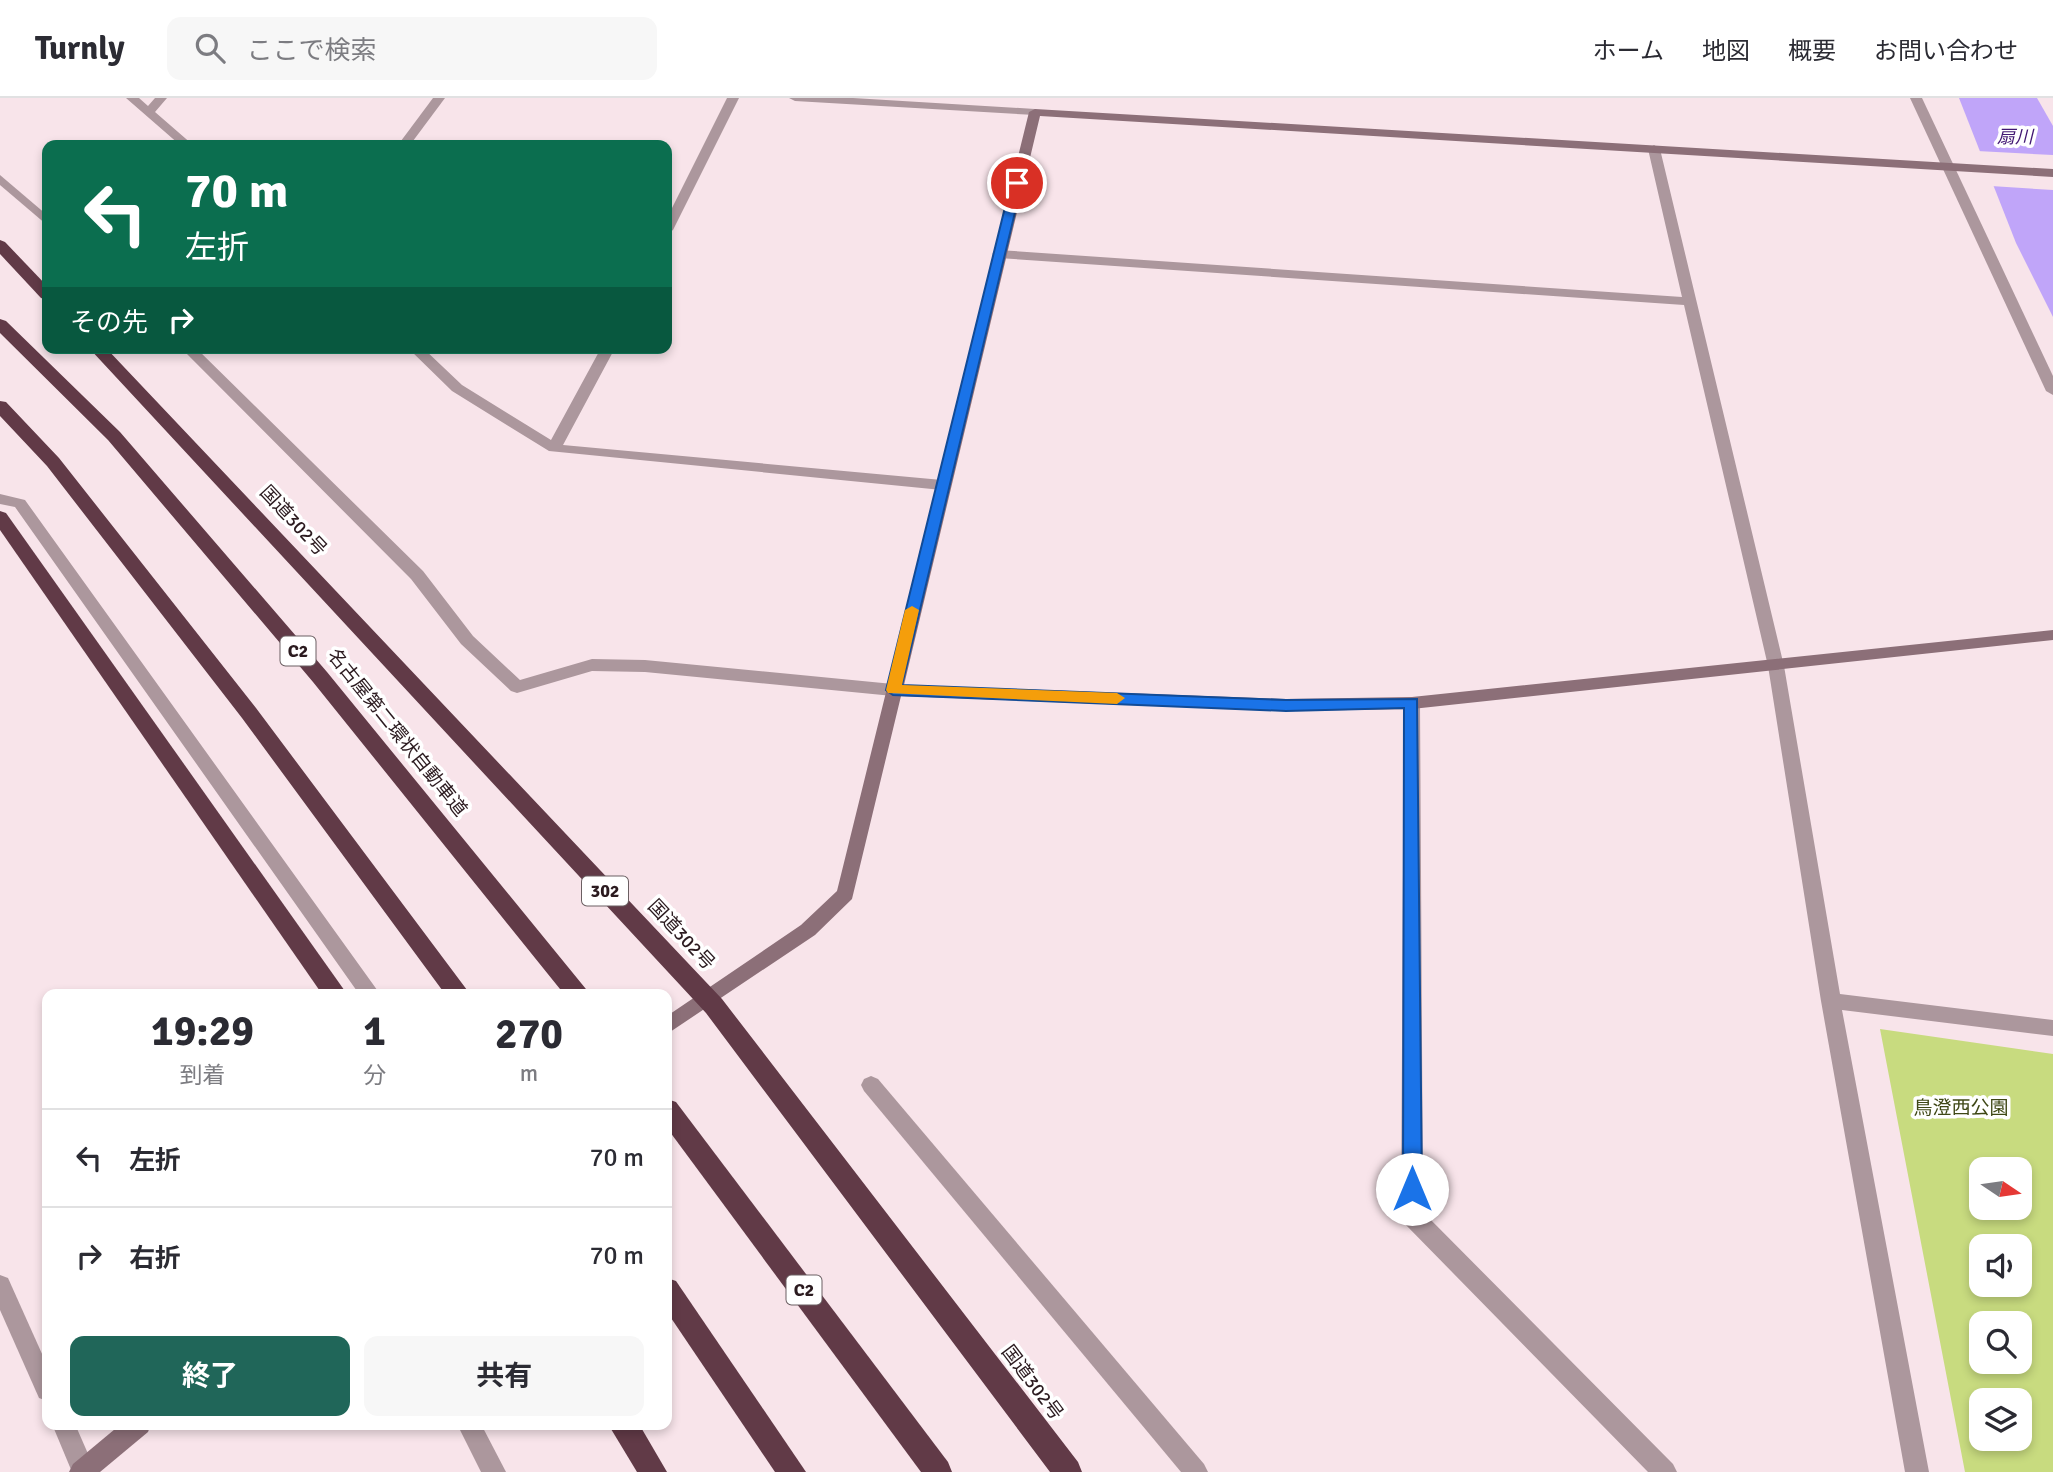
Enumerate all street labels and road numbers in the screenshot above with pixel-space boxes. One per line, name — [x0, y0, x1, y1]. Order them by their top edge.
street label: 国道302号 — [255, 480, 332, 561]
road number: C2 — [280, 636, 316, 666]
street label: 名古屋第二環状自動車道 — [322, 644, 472, 821]
road number: 302 — [582, 876, 628, 906]
street label: 国道302号 — [643, 894, 720, 975]
road number: C2 — [786, 1275, 822, 1304]
street label: 国道302号 — [996, 1340, 1068, 1425]

